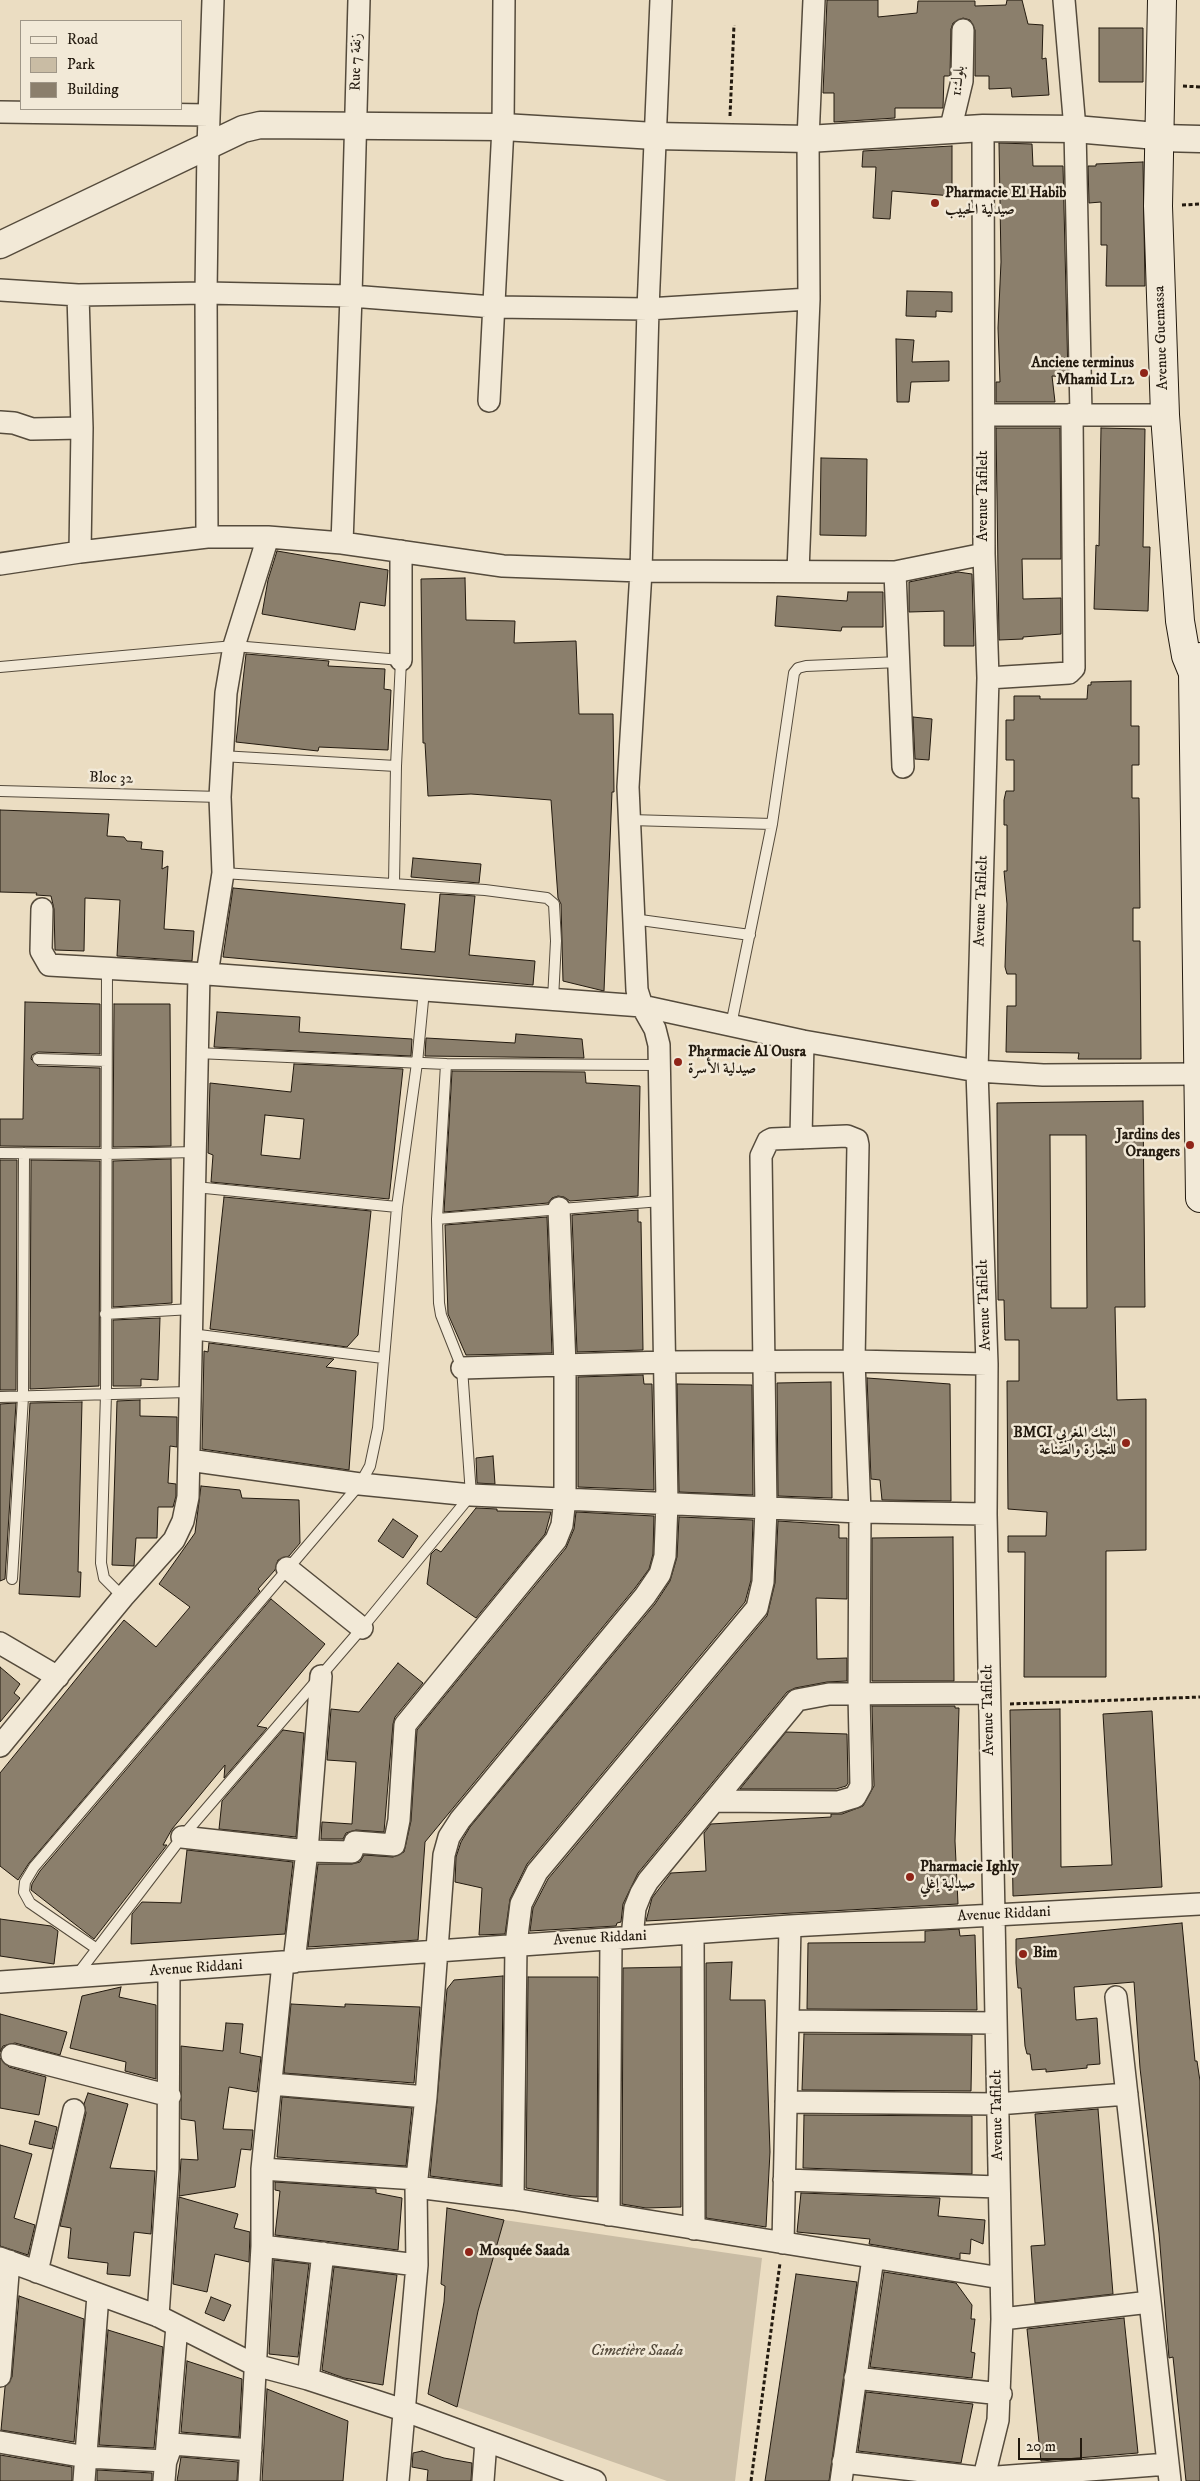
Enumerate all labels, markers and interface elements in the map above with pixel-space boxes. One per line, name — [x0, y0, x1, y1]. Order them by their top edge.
legend — [20, 20, 182, 110]
text: Road — [67, 30, 98, 49]
street label: Rue 7 زنقة — [347, 33, 367, 91]
text: Park — [67, 55, 95, 74]
street label: بلوك:1 — [948, 65, 970, 97]
text: Building — [67, 80, 119, 99]
place label: Pharmacie El Habib صيدلية الحبيب — [945, 185, 1066, 220]
marker: Pharmacie El Habib صيدلية الحبيب — [929, 197, 941, 209]
street label: Avenue Guemassa — [1151, 285, 1173, 391]
place label: Anciene terminus Mhamid L12 — [1031, 355, 1134, 390]
marker: Anciene terminus Mhamid L12 — [1138, 367, 1150, 379]
street label: Avenue Tafilelt — [975, 450, 993, 542]
street label: Bloc 32 — [89, 769, 133, 789]
street label: Avenue Tafilelt — [971, 855, 993, 947]
place label: Pharmacie Al Ousra صيدلية الأسرة — [688, 1044, 806, 1079]
marker: Pharmacie Al Ousra صيدلية الأسرة — [672, 1056, 684, 1068]
place label: Jardins des Orangers — [1116, 1127, 1180, 1162]
marker: Jardins des Orangers — [1184, 1139, 1196, 1151]
street label: Avenue Tafilelt — [974, 1259, 996, 1351]
place label: BMCI البنك المغربي للتجارة والصناعة — [1013, 1425, 1116, 1460]
marker: BMCI البنك المغربي للتجارة والصناعة — [1120, 1437, 1132, 1449]
street label: Avenue Tafilelt — [979, 1664, 999, 1756]
place label: Pharmacie Ighly صيدلية إغلي — [920, 1859, 1019, 1894]
marker: Pharmacie Ighly صيدلية إغلي — [904, 1871, 916, 1883]
street label: Avenue Riddani — [957, 1904, 1051, 1926]
street label: Avenue Riddani — [553, 1928, 647, 1950]
place label: Bim — [1033, 1945, 1058, 1963]
marker: Bim — [1017, 1948, 1029, 1960]
street label: Avenue Riddani — [149, 1957, 243, 1981]
street label: Avenue Tafilelt — [988, 2069, 1008, 2161]
place label: Mosquée Saada — [479, 2243, 570, 2261]
marker: Mosquée Saada — [463, 2246, 475, 2258]
park label: Cimetière Saada — [591, 2343, 683, 2361]
scale bar — [1020, 2428, 1084, 2460]
text: 20 m — [1026, 2437, 1056, 2456]

